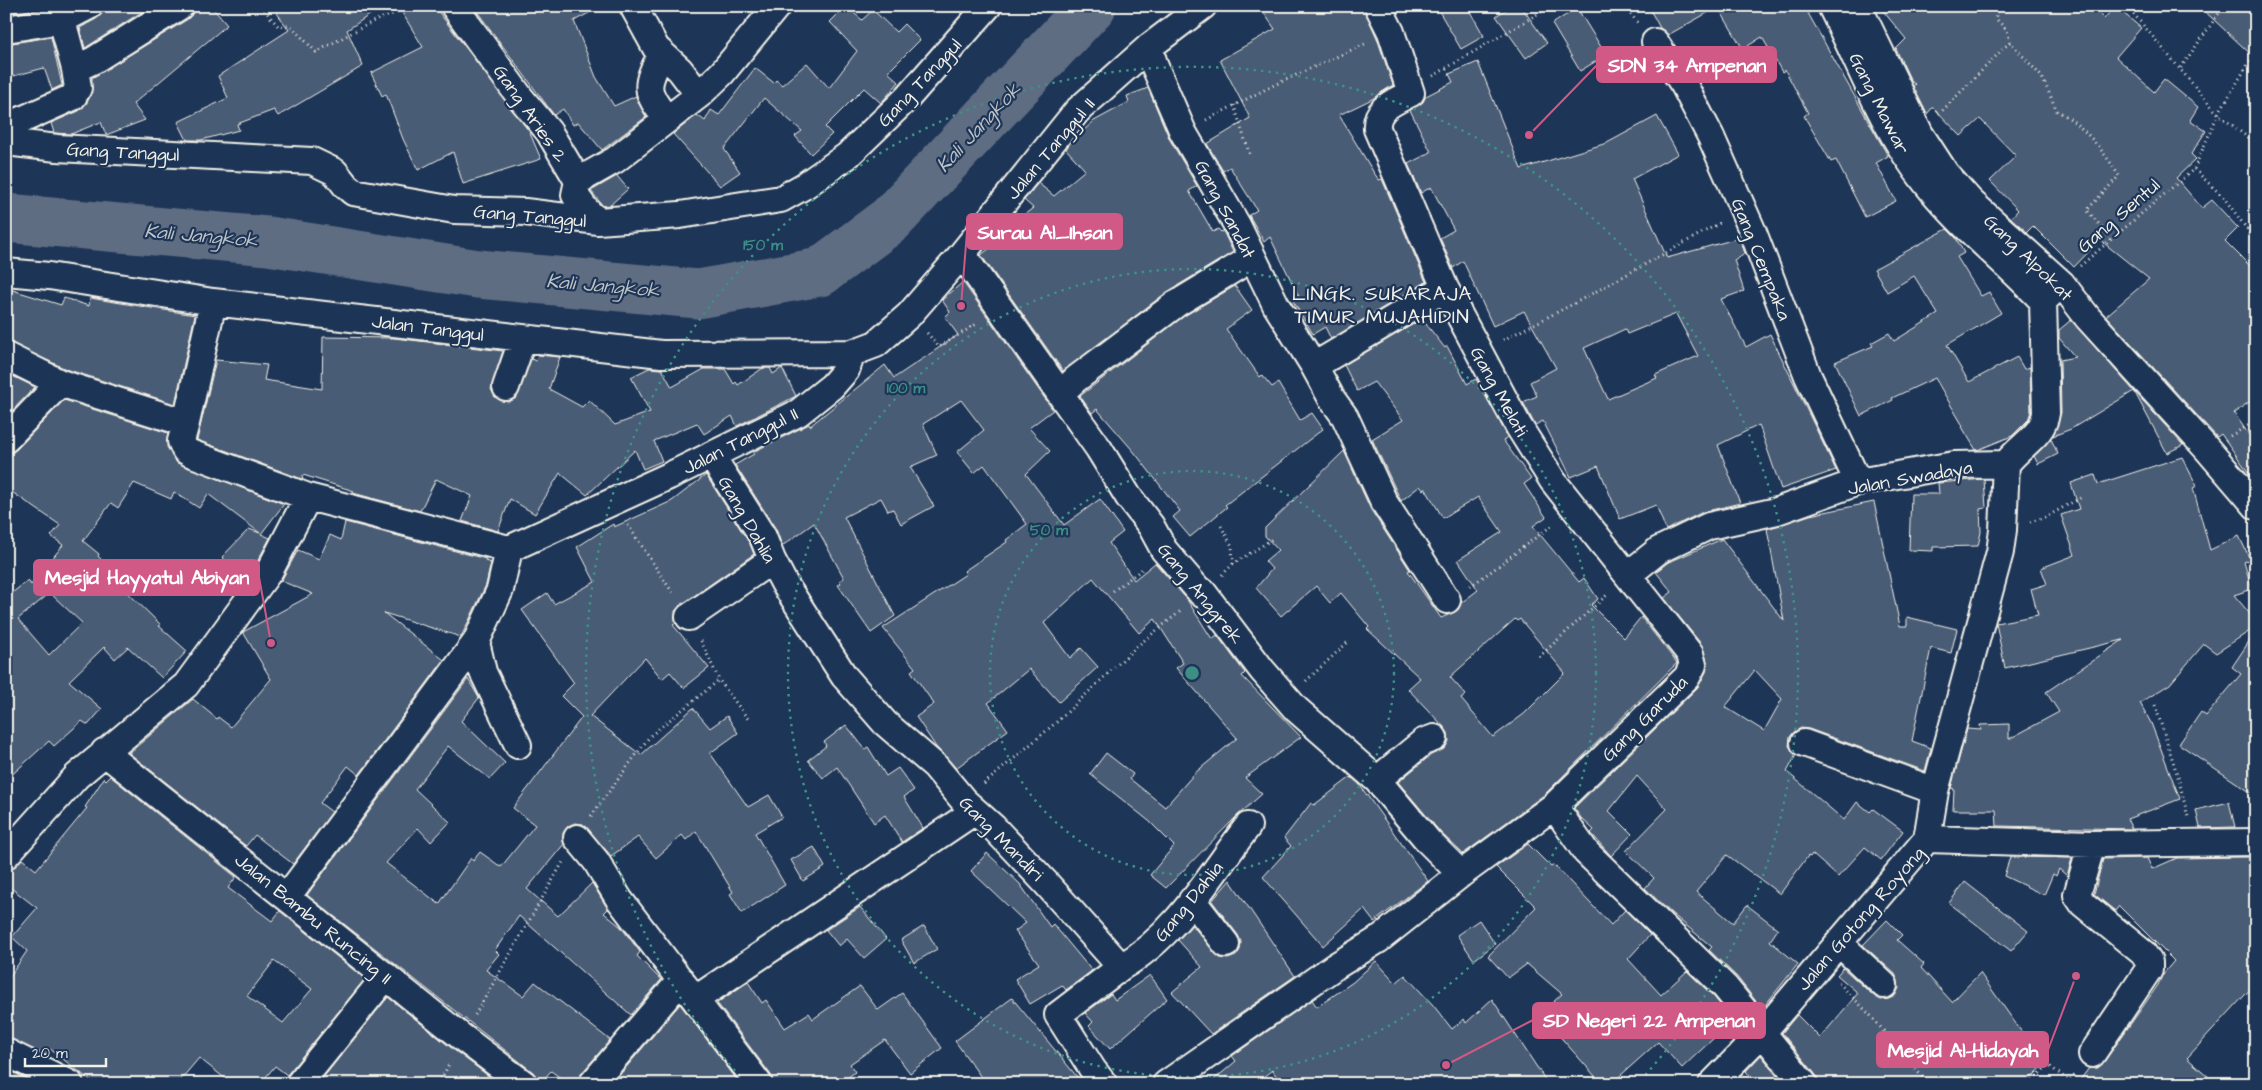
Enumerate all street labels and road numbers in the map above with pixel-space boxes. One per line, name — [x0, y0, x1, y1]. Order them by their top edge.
street label: Gang Tanggul — [872, 33, 969, 134]
street label: Gang Mawar — [1841, 48, 1916, 160]
street label: Gang Aries 2 — [485, 60, 573, 169]
street label: Jalan Tanggul II — [1000, 92, 1103, 207]
street label: Gang Tanggul — [66, 136, 180, 170]
street label: Gang Sandat — [1186, 156, 1262, 265]
street label: Gang Sentul — [2072, 172, 2167, 261]
street label: Gang Cempaka — [1723, 194, 1798, 325]
street label: Gang Tanggul — [472, 198, 587, 236]
street label: Gang Alpokat — [1976, 208, 2079, 309]
street label: Jalan Tanggul — [370, 308, 485, 350]
street label: Gang Melati — [1462, 342, 1535, 442]
street label: Jalan Tanggul II — [678, 401, 803, 483]
street label: Jalan Swadaya — [1846, 454, 1975, 504]
street label: Gang Dahlia — [710, 471, 783, 569]
street label: Gang Anggrek — [1150, 537, 1249, 651]
street label: Gang Garuda — [1596, 670, 1695, 769]
street label: Gang Mandiri — [952, 790, 1050, 888]
street label: Jalan Gotong Royong — [1791, 841, 1932, 998]
street label: Jalan Bambu Runcing II — [228, 847, 398, 992]
street label: Gang Dahlia — [1148, 856, 1231, 949]

